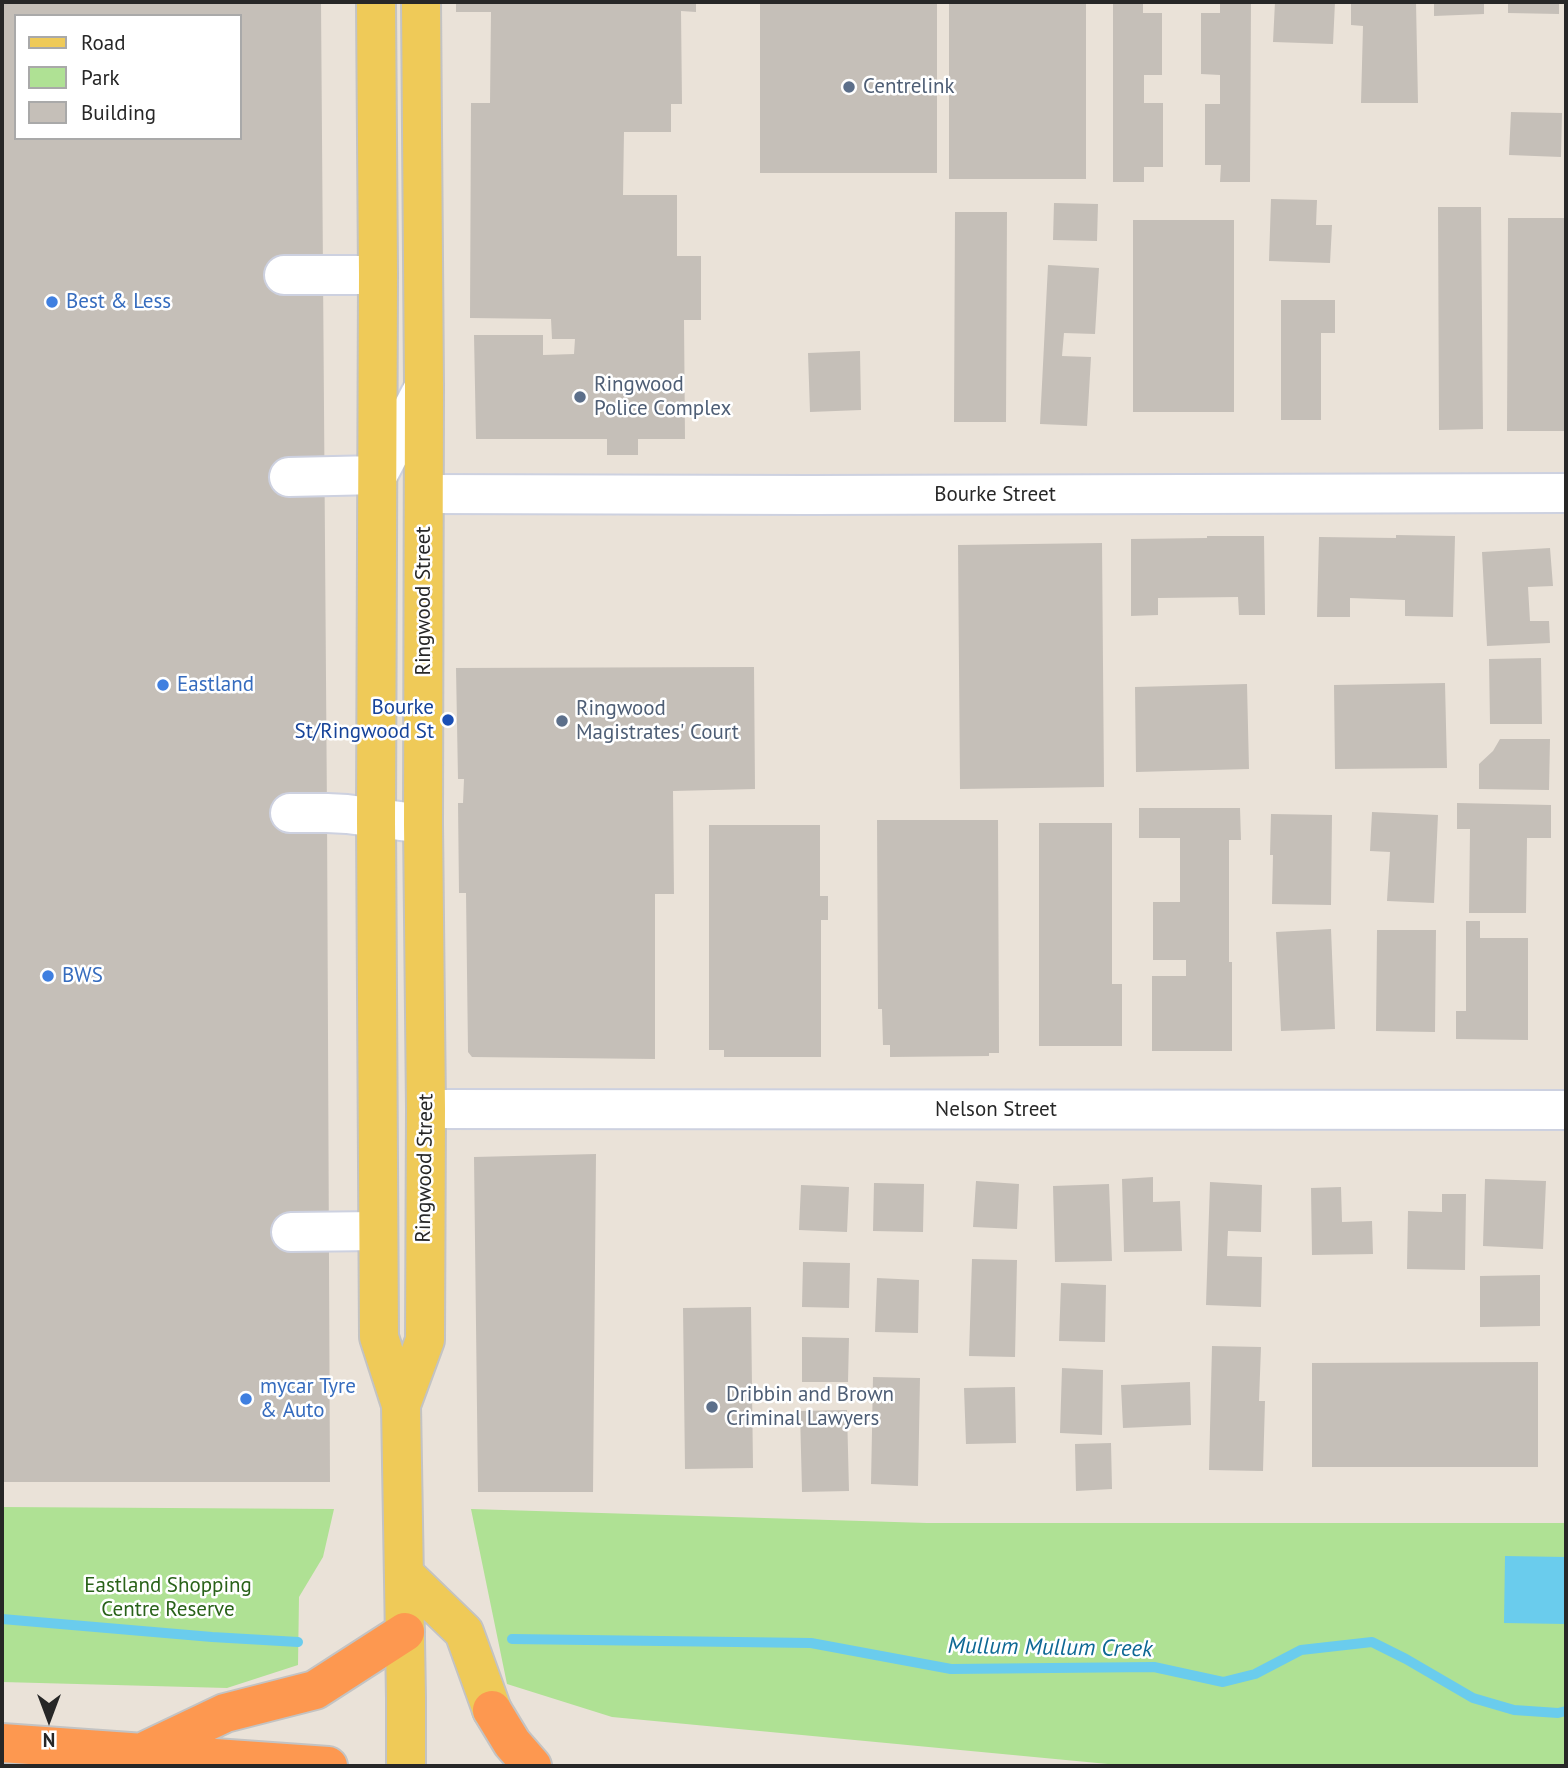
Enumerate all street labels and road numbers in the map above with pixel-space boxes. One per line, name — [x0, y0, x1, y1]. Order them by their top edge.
street label: Bourke Street — [934, 482, 1056, 508]
street label: Ringwood Street — [411, 526, 437, 676]
street label: Ringwood Street — [411, 1093, 439, 1243]
street label: Nelson Street — [935, 1097, 1057, 1123]

